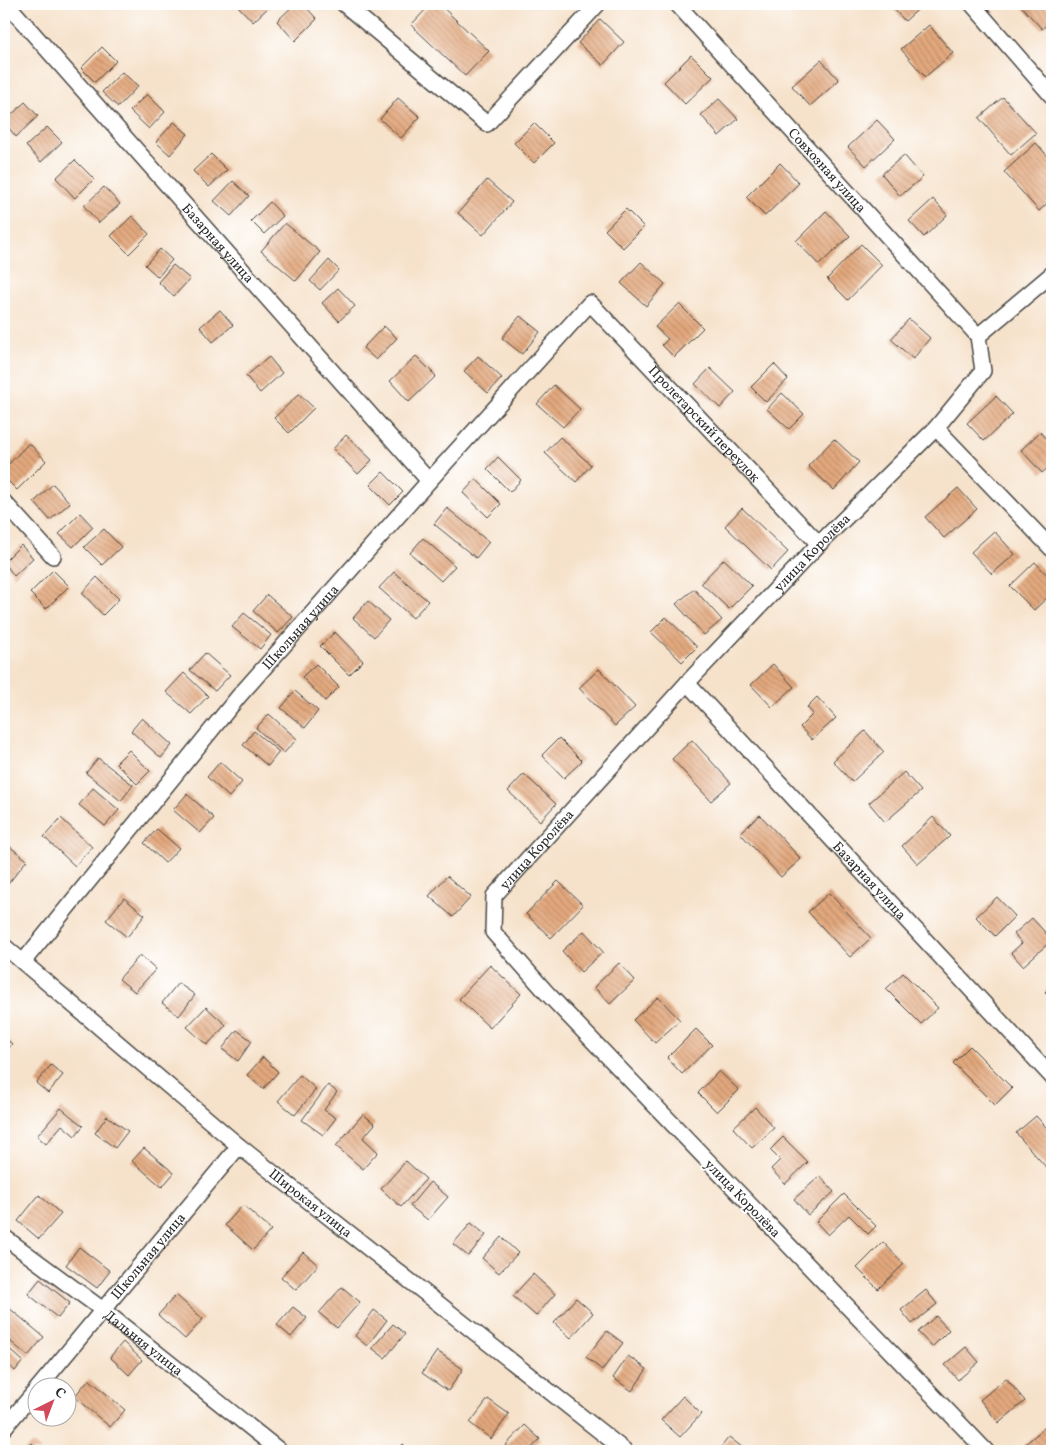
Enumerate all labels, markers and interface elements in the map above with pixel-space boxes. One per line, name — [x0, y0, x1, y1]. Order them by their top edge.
street label: Совхозная улица — [783, 125, 870, 217]
street label: Базарная улица — [177, 200, 258, 288]
street label: Пролетарский переулок — [643, 362, 764, 488]
street label: улица Королёва — [770, 510, 855, 597]
street label: Школьная улица — [259, 581, 344, 674]
street label: улица Королёва — [496, 806, 579, 894]
street label: Базарная улица — [828, 838, 910, 925]
street label: улица Королёва — [700, 1156, 784, 1242]
street label: Широкая улица — [264, 1165, 355, 1243]
street label: Школьная улица — [107, 1209, 191, 1304]
street label: Дальняя улица — [99, 1306, 186, 1381]
north arrow — [28, 1378, 78, 1428]
text: С — [50, 1383, 69, 1404]

